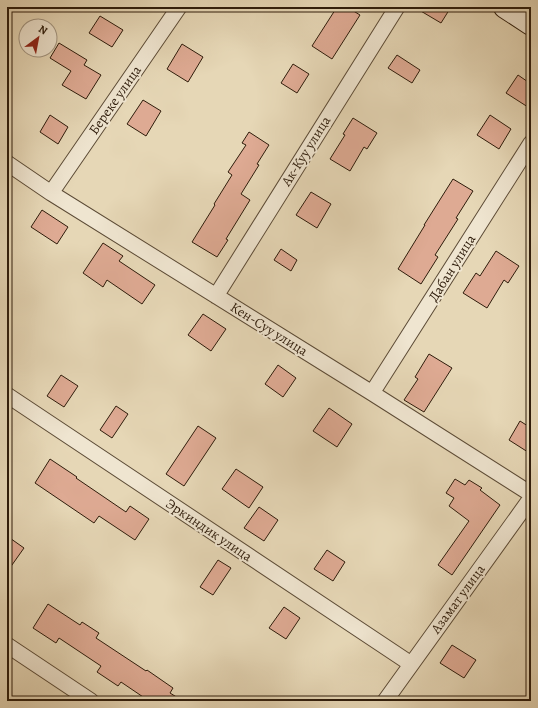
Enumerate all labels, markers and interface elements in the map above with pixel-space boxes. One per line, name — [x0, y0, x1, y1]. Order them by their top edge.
north arrow — [18, 18, 58, 58]
text: N — [36, 21, 50, 38]
street label: Береке улица — [84, 61, 146, 138]
street label: Ак-Куу улица — [276, 112, 335, 191]
street label: Дабан улица — [424, 230, 480, 305]
street label: Кен-Суу улица — [227, 298, 312, 361]
street label: Эркиндик улица — [162, 494, 256, 566]
street label: Азамат улица — [426, 560, 490, 638]

